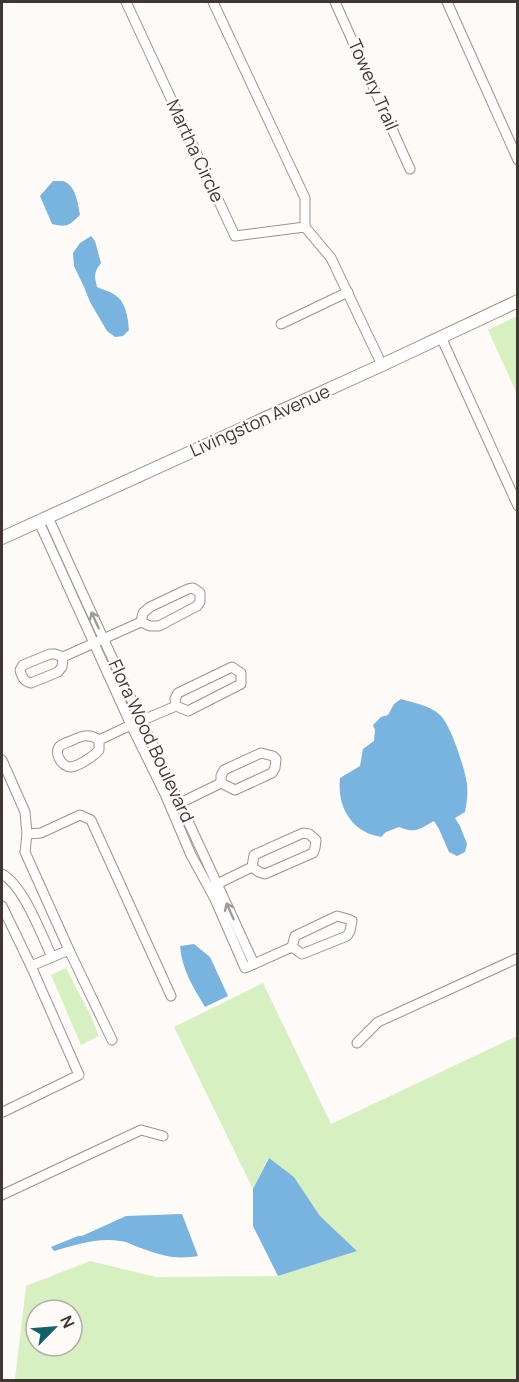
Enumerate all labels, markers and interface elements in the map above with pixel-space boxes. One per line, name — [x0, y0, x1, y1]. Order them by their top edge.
street label: Towery Trail — [343, 35, 405, 134]
street label: Martha Circle — [162, 95, 230, 206]
street label: Livingston Avenue — [186, 378, 333, 462]
one-way arrow — [88, 611, 100, 629]
street label: Flora Wood Boulevard — [104, 655, 200, 826]
one-way arrow — [223, 902, 235, 920]
north arrow — [24, 1298, 84, 1358]
text: N — [55, 1312, 80, 1332]

